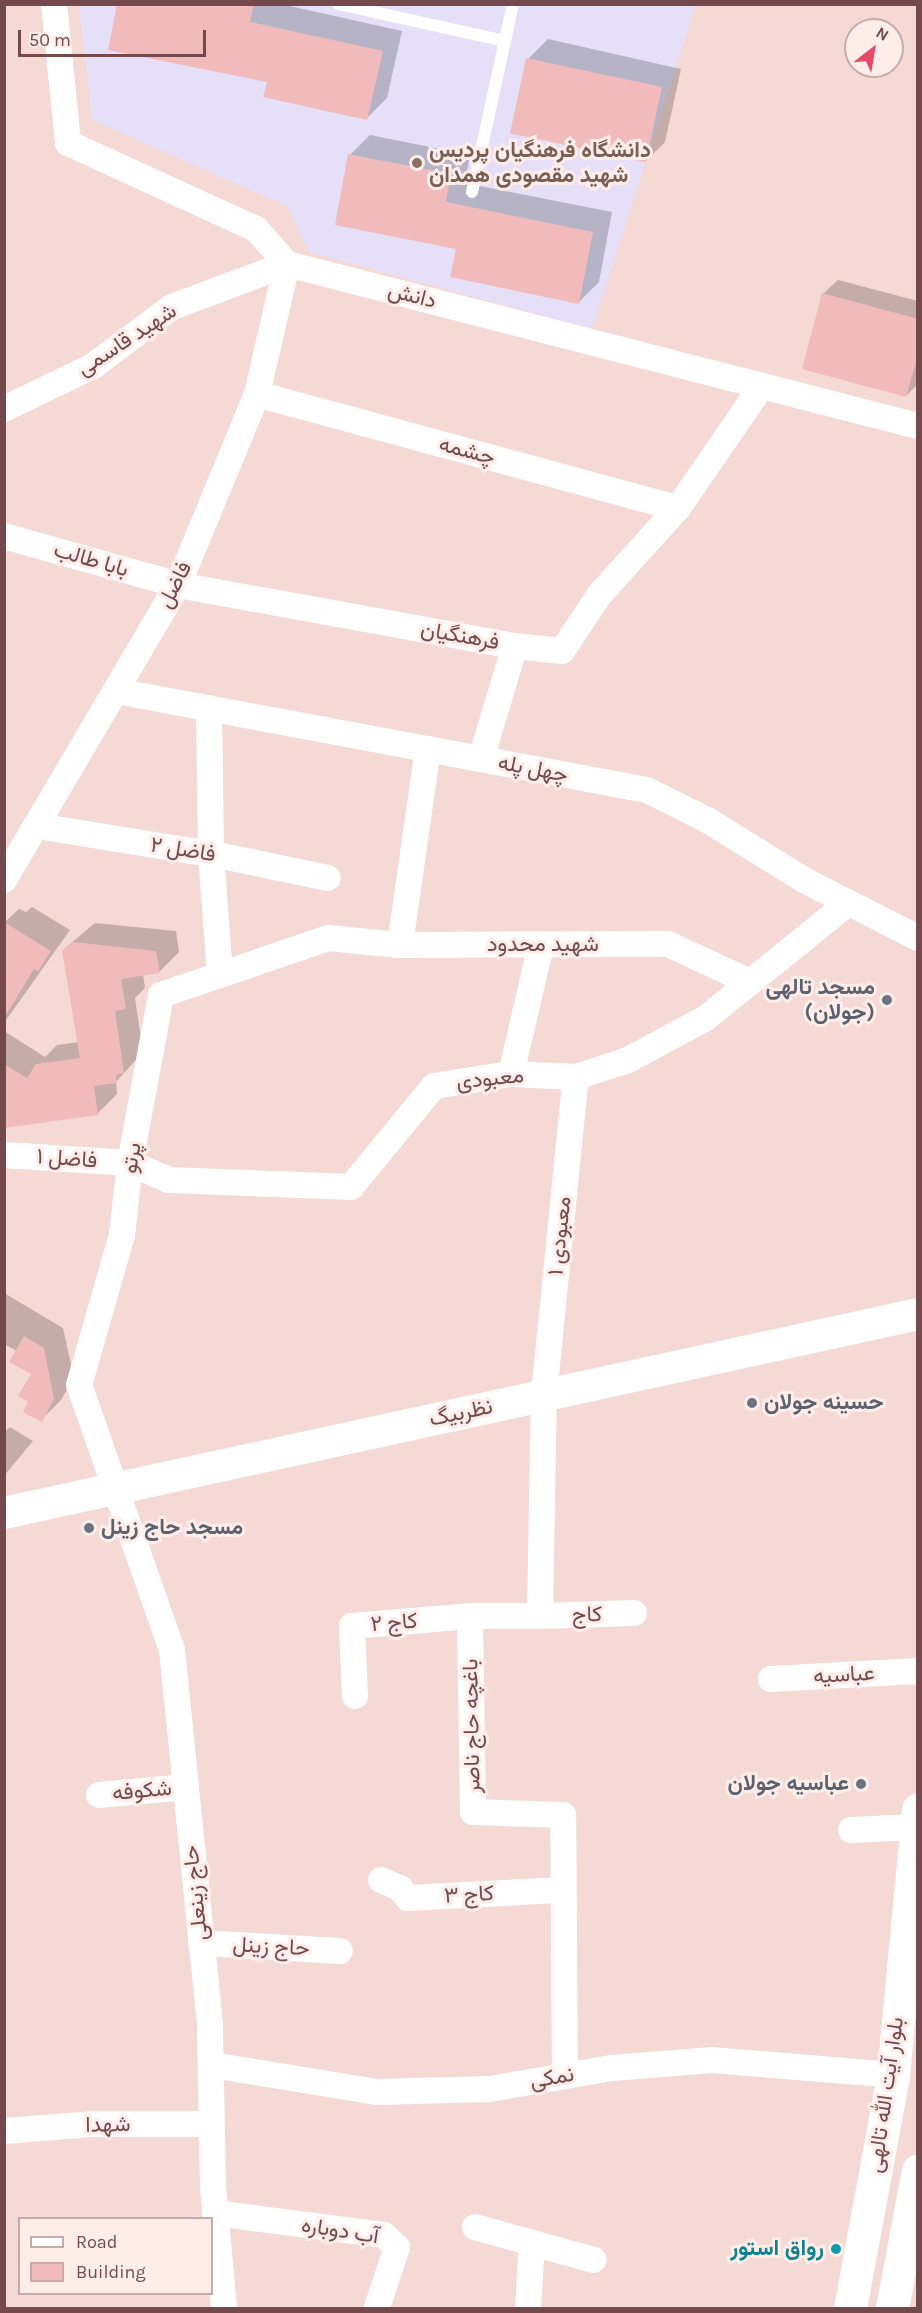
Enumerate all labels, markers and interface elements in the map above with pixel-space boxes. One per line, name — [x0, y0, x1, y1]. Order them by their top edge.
scale bar — [21, 18, 208, 56]
north arrow — [844, 18, 904, 78]
text: N — [873, 23, 892, 45]
text: 50 m — [29, 29, 71, 51]
place label: دانشگاه فرهنگیان پردیس شهید مقصودی همدان — [429, 137, 651, 188]
marker: دانشگاه فرهنگیان پردیس شهید مقصودی همدان — [410, 156, 424, 170]
street label: دانش — [385, 277, 439, 315]
street label: شهید قاسمی — [72, 298, 182, 382]
street label: چشمه — [436, 431, 498, 471]
street label: بابا طالب — [51, 537, 131, 583]
street label: فاضل — [152, 557, 198, 613]
street label: فرهنگیان — [419, 616, 501, 656]
street label: چهل پله — [496, 749, 570, 789]
street label: فاضل ۲ — [148, 832, 218, 868]
street label: شهید محدود — [487, 932, 599, 958]
place label: مسجد تالهی (جولان) — [766, 974, 875, 1026]
marker: مسجد تالهی (جولان) — [880, 993, 894, 1007]
street label: معبودی — [455, 1062, 525, 1096]
street label: پرتو — [117, 1141, 147, 1175]
street label: فاضل ۱ — [36, 1144, 98, 1174]
street label: معبودی ۱ — [543, 1195, 577, 1277]
place label: حسینه جولان — [764, 1390, 883, 1416]
street label: نظربیگ — [427, 1393, 495, 1433]
marker: حسینه جولان — [745, 1396, 759, 1410]
place label: مسجد حاج زینل — [101, 1515, 243, 1541]
marker: مسجد حاج زینل — [82, 1521, 96, 1535]
street label: کاج — [572, 1602, 602, 1628]
street label: کاج ۲ — [369, 1608, 419, 1638]
street label: باغچه حاج ناصر — [458, 1658, 486, 1794]
street label: عباسیه — [813, 1660, 875, 1690]
place label: عباسیه جولان — [728, 1771, 849, 1797]
street label: شکوفه — [111, 1775, 173, 1807]
marker: عباسیه جولان — [854, 1777, 868, 1791]
street label: حاج زینعلی — [178, 1844, 214, 1942]
street label: کاج ۳ — [443, 1881, 495, 1909]
street label: حاج زینل — [232, 1932, 310, 1962]
street label: بلوار آیت الله تالهی — [862, 2015, 910, 2175]
street label: نمکی — [528, 2061, 576, 2095]
street label: شهدا — [85, 2111, 131, 2139]
street label: آب دوباره — [299, 2212, 381, 2250]
legend — [18, 2217, 213, 2295]
text: Road — [76, 2231, 117, 2253]
place label: رواق استور — [730, 2236, 824, 2262]
marker: رواق استور — [829, 2242, 843, 2256]
text: Building — [76, 2261, 146, 2283]

